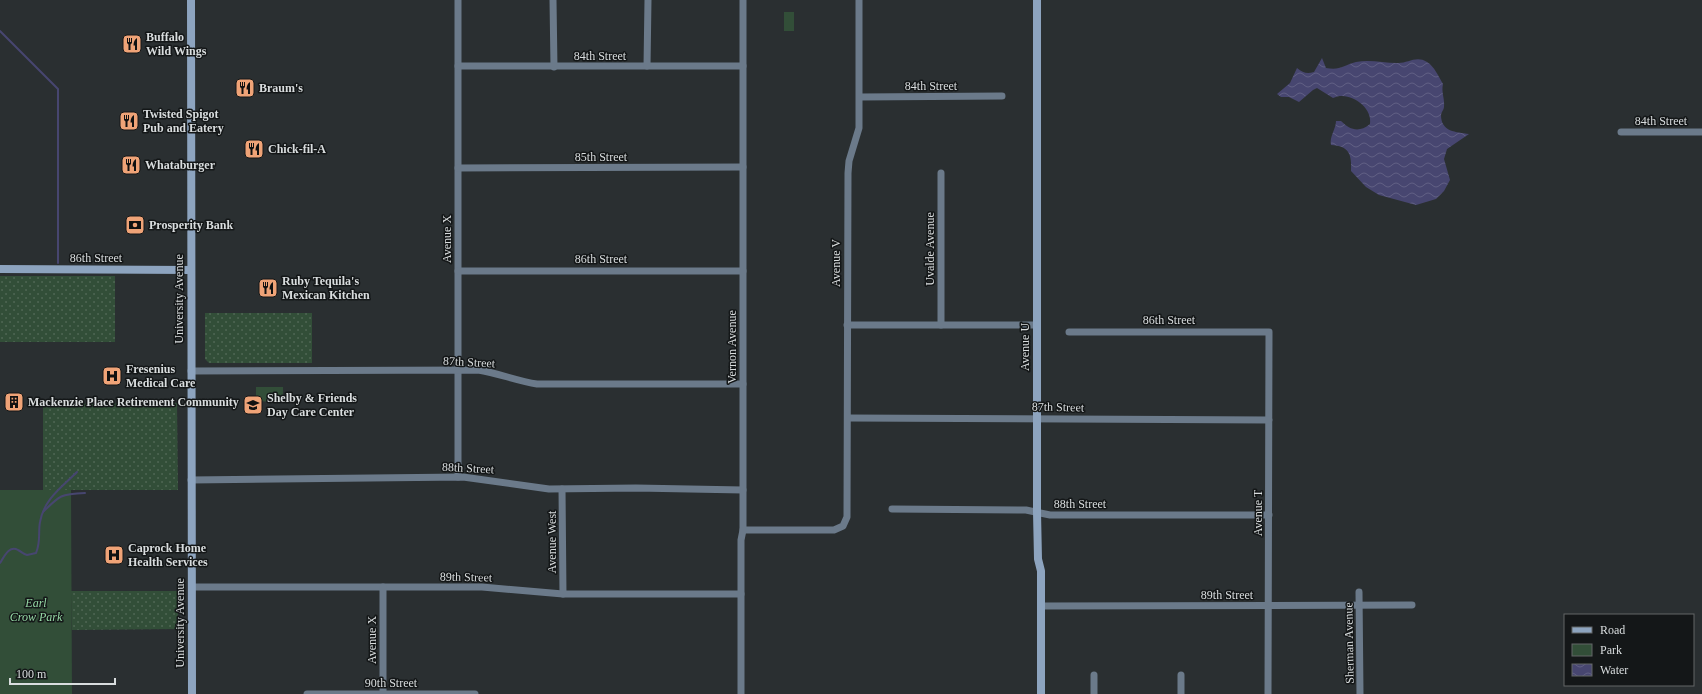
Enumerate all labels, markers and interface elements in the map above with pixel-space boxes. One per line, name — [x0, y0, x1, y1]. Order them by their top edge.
place label: Buffalo Wild Wings — [146, 30, 207, 58]
restaurant icon: Buffalo Wild Wings — [121, 33, 143, 55]
street label: 84th Street — [574, 49, 627, 63]
restaurant icon: Braum's — [234, 77, 256, 99]
street label: 84th Street — [905, 79, 958, 93]
place label: Braum's — [259, 81, 303, 95]
place label: Twisted Spigot Pub and Eatery — [143, 107, 224, 135]
restaurant icon: Twisted Spigot Pub and Eatery — [118, 110, 140, 132]
street label: 84th Street — [1635, 114, 1688, 128]
restaurant icon: Chick-fil-A — [243, 138, 265, 160]
place label: Chick-fil-A — [268, 142, 326, 156]
street label: 85th Street — [575, 150, 628, 164]
restaurant icon: Whataburger — [120, 154, 142, 176]
place label: Whataburger — [145, 158, 216, 172]
street label: Uvalde Avenue — [923, 212, 937, 286]
bank icon: Prosperity Bank — [124, 214, 146, 236]
street label: Avenue X — [440, 215, 454, 263]
place label: Prosperity Bank — [149, 218, 233, 232]
street label: Avenue V — [829, 239, 843, 287]
street label: 86th Street — [70, 251, 123, 265]
street label: 86th Street — [575, 252, 628, 266]
street label: University Avenue — [172, 254, 186, 344]
place label: Ruby Tequila's Mexican Kitchen — [282, 274, 370, 302]
restaurant icon: Ruby Tequila's Mexican Kitchen — [257, 277, 279, 299]
street label: Vernon Avenue — [725, 310, 739, 384]
street label: 86th Street — [1143, 313, 1196, 327]
street label: Avenue U — [1018, 323, 1032, 371]
street label: 87th Street — [443, 354, 496, 370]
place label: Fresenius Medical Care — [126, 362, 196, 390]
hospital icon: Fresenius Medical Care — [101, 365, 123, 387]
building icon: Mackenzie Place Retirement Community — [3, 391, 25, 413]
place label: Shelby & Friends Day Care Center — [267, 391, 357, 419]
school or university icon: Shelby & Friends Day Care Center — [242, 394, 264, 416]
place label: Mackenzie Place Retirement Community — [28, 395, 239, 409]
street label: 87th Street — [1032, 400, 1085, 414]
street label: 88th Street — [442, 460, 495, 476]
street label: Avenue T — [1251, 489, 1265, 536]
street label: 88th Street — [1054, 497, 1107, 511]
street label: Avenue West — [545, 510, 559, 573]
place label: Caprock Home Health Services — [128, 541, 208, 569]
hospital icon: Caprock Home Health Services — [103, 544, 125, 566]
street label: 89th Street — [440, 570, 493, 584]
street label: University Avenue — [173, 578, 187, 668]
street label: 89th Street — [1201, 588, 1254, 602]
park label: Earl Crow Park — [10, 596, 63, 624]
street label: Sherman Avenue — [1341, 602, 1357, 684]
legend — [1564, 614, 1694, 686]
street label: Avenue X — [365, 616, 379, 664]
text: Road — [1600, 623, 1625, 637]
text: Park — [1600, 643, 1622, 657]
scale bar — [10, 660, 115, 686]
text: Water — [1600, 663, 1628, 677]
text: 100 m — [16, 667, 47, 681]
street label: 90th Street — [365, 676, 418, 690]

